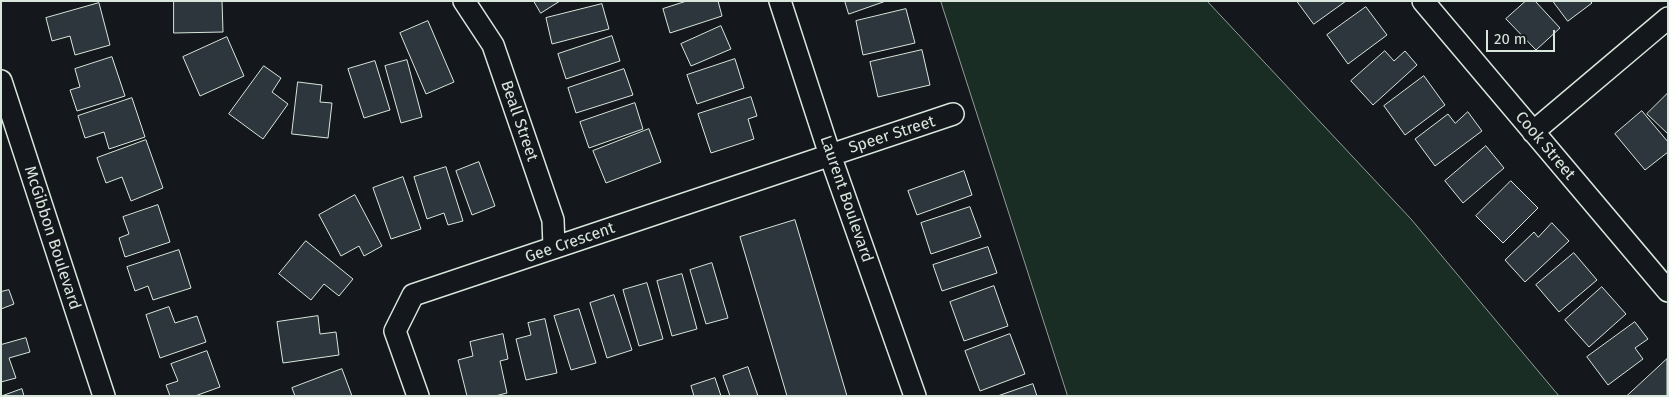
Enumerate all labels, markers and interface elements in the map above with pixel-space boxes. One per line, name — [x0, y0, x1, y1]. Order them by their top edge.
scale bar — [1489, 20, 1558, 52]
text: 20 m — [1494, 30, 1527, 48]
street label: Beall Street — [496, 78, 542, 164]
street label: Cook Street — [1511, 108, 1579, 184]
street label: Speer Street — [846, 112, 938, 158]
street label: Laurent Boulevard — [815, 133, 877, 265]
street label: McGibbon Boulevard — [20, 164, 84, 312]
street label: Gee Crescent — [523, 219, 617, 267]

